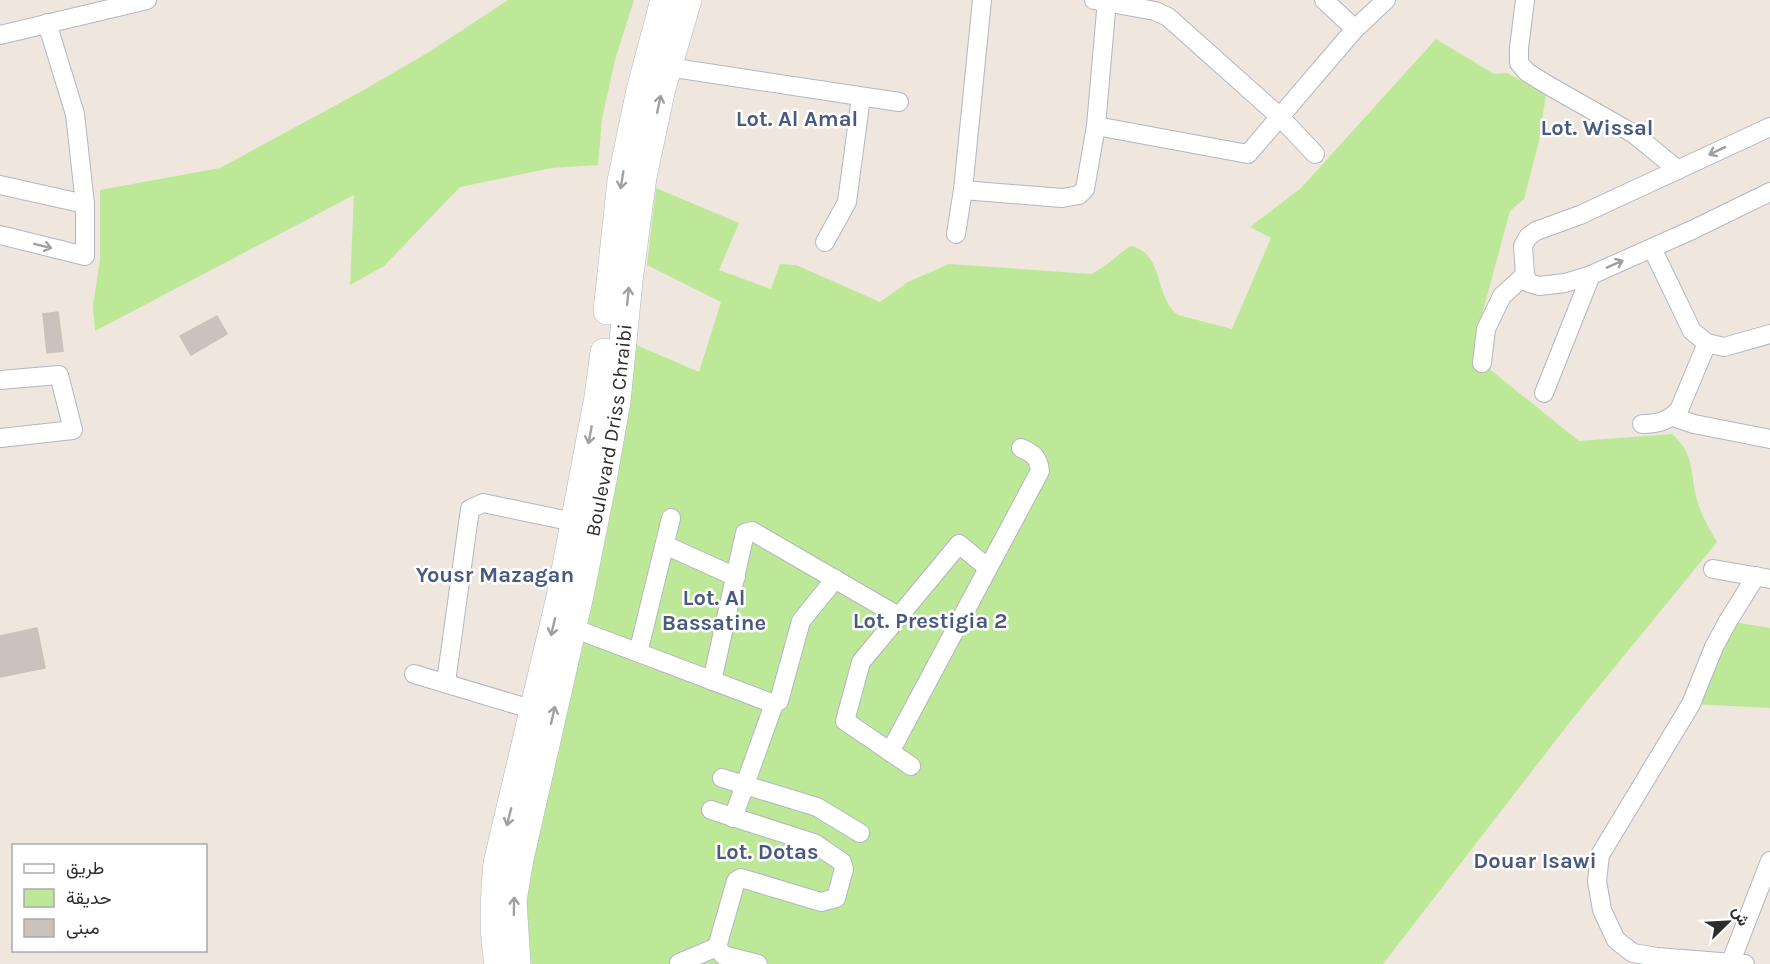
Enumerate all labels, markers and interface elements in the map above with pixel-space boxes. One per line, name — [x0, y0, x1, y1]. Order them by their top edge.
one-way arrow — [654, 94, 665, 114]
district label: Lot. Al Amal — [736, 106, 858, 132]
district label: Lot. Wissal — [1540, 115, 1654, 141]
one-way arrow — [1708, 146, 1726, 158]
one-way arrow — [616, 169, 627, 189]
one-way arrow — [33, 240, 52, 252]
one-way arrow — [1605, 258, 1623, 270]
one-way arrow — [623, 286, 634, 306]
street label: Boulevard Driss Chraibi — [581, 323, 637, 538]
one-way arrow — [584, 425, 595, 445]
district label: Yousr Mazagan — [416, 562, 574, 588]
district label: Lot. Al Bassatine — [662, 585, 766, 636]
district label: Lot. Prestigia 2 — [853, 608, 1007, 634]
one-way arrow — [547, 617, 558, 636]
one-way arrow — [548, 706, 559, 725]
one-way arrow — [502, 807, 514, 826]
district label: Lot. Dotas — [715, 839, 819, 865]
legend — [12, 844, 207, 952]
district label: Douar Isawi — [1473, 848, 1597, 874]
text: طريق — [66, 857, 104, 879]
text: حديقة — [66, 887, 112, 909]
north arrow — [1698, 892, 1758, 952]
one-way arrow — [508, 896, 520, 916]
text: ش — [1729, 903, 1754, 929]
text: مبنى — [66, 917, 100, 939]

